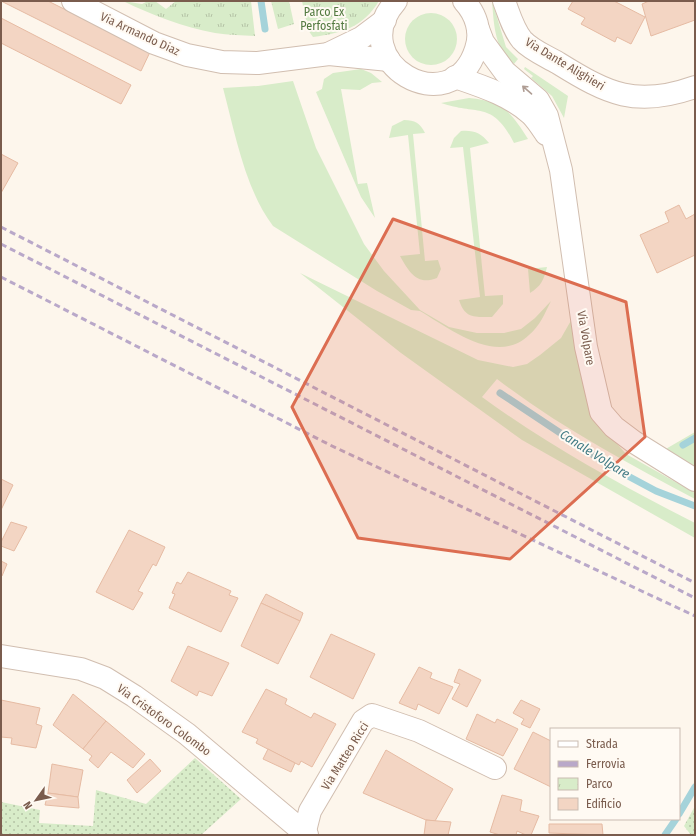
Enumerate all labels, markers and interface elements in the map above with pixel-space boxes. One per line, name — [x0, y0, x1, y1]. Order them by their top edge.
park label: Parco Ex Perfosfati — [300, 5, 348, 33]
street label: Via Armando Diaz — [98, 9, 182, 59]
street label: Via Dante Alighieri — [523, 35, 607, 93]
one-way arrow — [521, 85, 532, 94]
street label: Via Volpare — [574, 310, 598, 366]
water label: Canale Volpare — [557, 427, 633, 481]
street label: Via Cristoforo Colombo — [114, 681, 214, 759]
street label: Via Matteo Ricci — [319, 719, 371, 793]
legend — [550, 728, 680, 820]
text: Strada — [586, 737, 618, 751]
text: Ferrovia — [586, 757, 625, 771]
text: Parco — [586, 777, 613, 791]
north arrow — [16, 780, 56, 820]
text: Edificio — [586, 797, 622, 811]
text: N — [21, 799, 35, 811]

